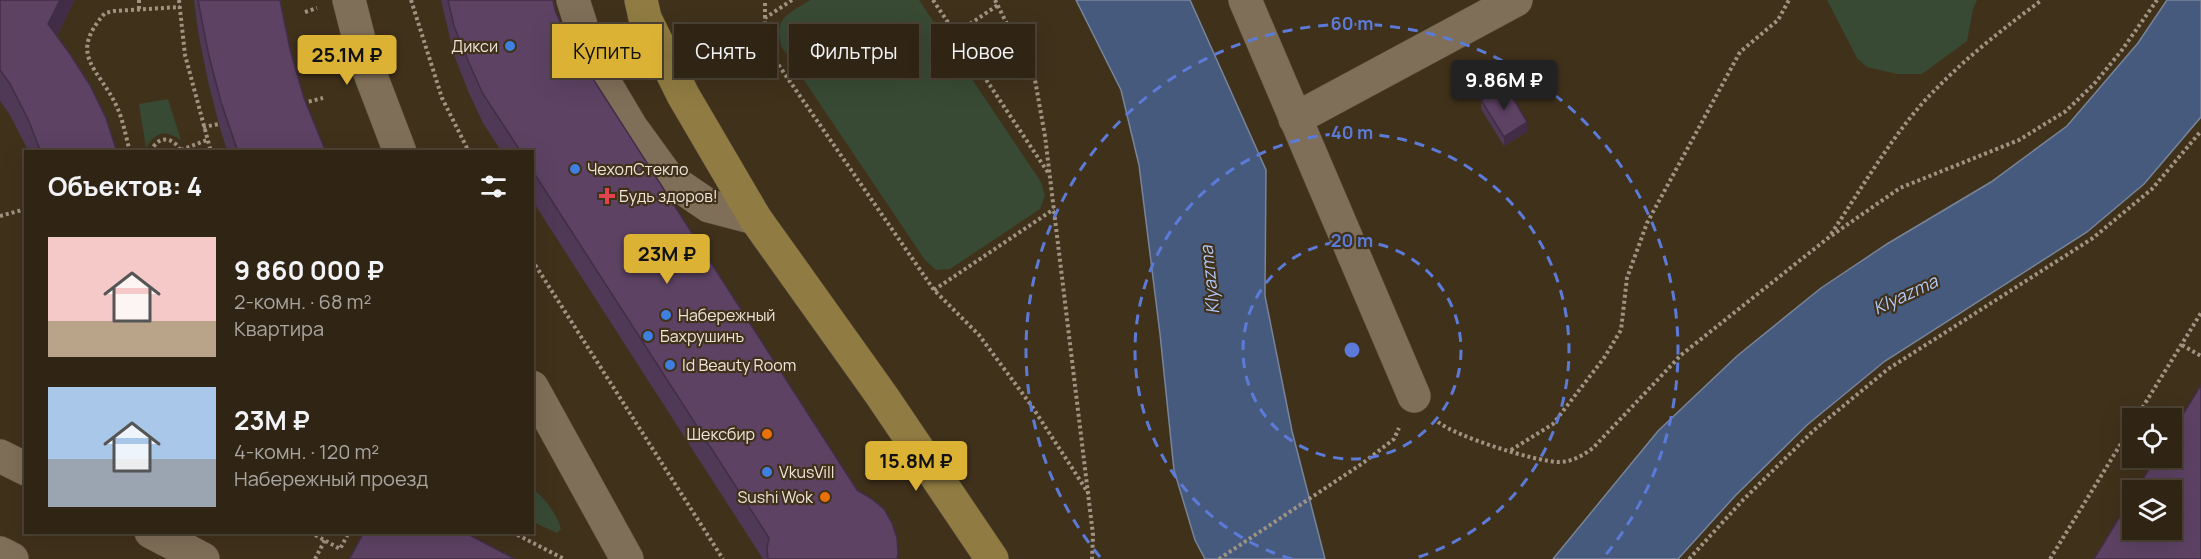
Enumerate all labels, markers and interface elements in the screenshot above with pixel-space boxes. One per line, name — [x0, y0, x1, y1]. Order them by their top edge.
text: 60 m — [1331, 11, 1373, 35]
chip: Купить — [552, 24, 662, 78]
chip: Снять — [674, 24, 777, 78]
chip: Фильтры — [789, 24, 919, 78]
chip: Новое — [931, 24, 1035, 78]
pin: 25.1M ₽ — [292, 35, 402, 86]
place label: Дикси — [451, 35, 498, 57]
marker: Дикси — [503, 39, 517, 53]
text: 25.1M ₽ — [312, 41, 382, 68]
pin: 9.86M ₽ — [1449, 60, 1559, 111]
text: 9.86M ₽ — [1465, 66, 1543, 93]
text: 40 m — [1331, 120, 1373, 144]
place label: ЧехолСтекло — [587, 158, 689, 180]
marker: ЧехолСтекло — [568, 162, 582, 176]
text: Объектов: 4 — [48, 168, 202, 204]
icon: filters — [477, 170, 510, 203]
place label: Будь здоров! — [619, 185, 718, 207]
marker: Будь здоров! — [600, 189, 614, 203]
text: 20 m — [1331, 228, 1373, 252]
pin: 23M ₽ — [625, 234, 709, 285]
text: 23M ₽ — [638, 240, 696, 267]
water label: Klyazma — [1193, 244, 1225, 315]
text: 9 860 000 ₽ — [234, 252, 384, 288]
icon: home — [96, 261, 168, 333]
water label: Klyazma — [1869, 268, 1942, 319]
text: 2-комн. · 68 m² — [234, 288, 372, 315]
place label: Набережный — [678, 304, 775, 326]
marker: Набережный — [659, 308, 673, 322]
text: Квартира — [234, 315, 324, 342]
place label: Бахрушинъ — [660, 325, 744, 347]
marker: Бахрушинъ — [641, 329, 655, 343]
centre of rings — [1342, 340, 1362, 360]
place label: Id Beauty Room — [682, 354, 796, 376]
marker: Id Beauty Room — [663, 358, 677, 372]
text: 23M ₽ — [234, 402, 310, 438]
map controls — [2122, 408, 2182, 540]
button: locate — [2122, 408, 2182, 468]
icon: home — [96, 411, 168, 483]
place label: Шексбир — [687, 423, 755, 445]
marker: Шексбир — [760, 427, 774, 441]
text: 4-комн. · 120 m² — [234, 438, 379, 465]
pin: 15.8M ₽ — [861, 441, 971, 492]
text: 15.8M ₽ — [879, 447, 953, 474]
place label: VkusVill — [779, 461, 835, 483]
text: Набережный проезд — [234, 465, 428, 492]
marker: VkusVill — [760, 465, 774, 479]
button: layers — [2122, 480, 2182, 540]
place label: Sushi Wok — [737, 486, 814, 508]
marker: Sushi Wok — [818, 490, 832, 504]

